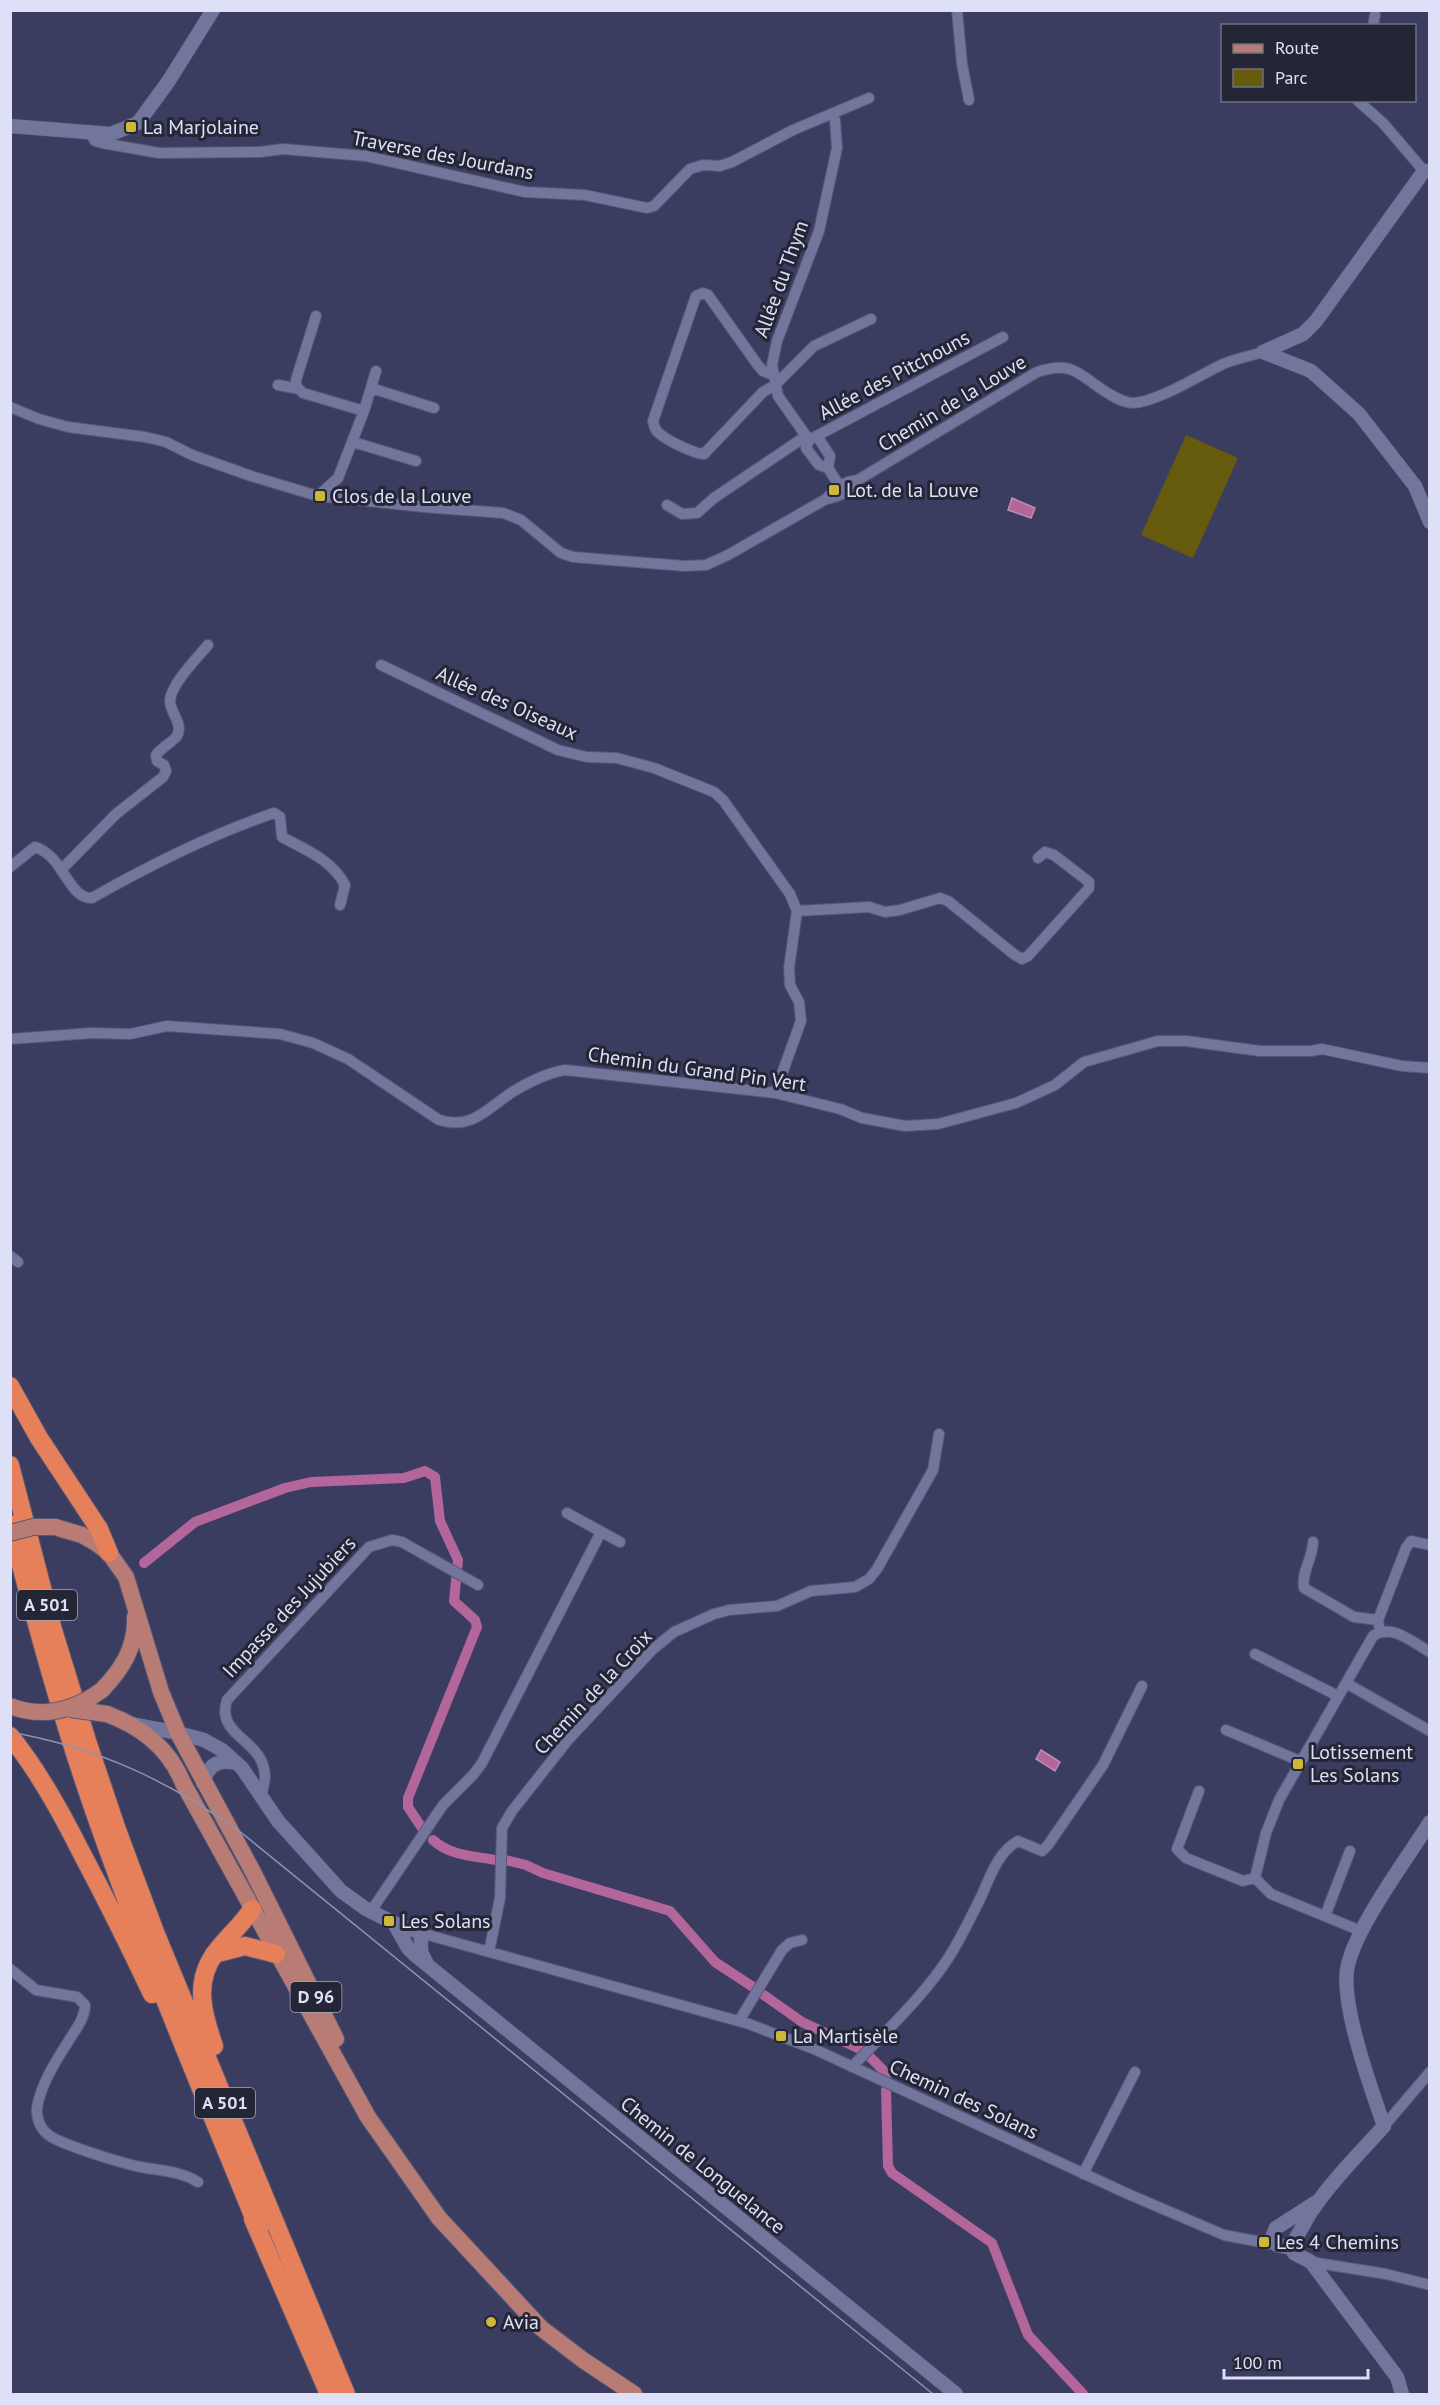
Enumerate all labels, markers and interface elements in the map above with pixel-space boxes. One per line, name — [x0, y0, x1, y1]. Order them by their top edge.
legend — [1221, 24, 1416, 102]
text: Route — [1275, 36, 1319, 59]
text: Parc — [1275, 66, 1308, 89]
place label: La Marjolaine — [143, 114, 259, 140]
marker: La Marjolaine — [124, 120, 138, 134]
street label: Traverse des Jourdans — [350, 125, 536, 185]
street label: Allée du Thym — [748, 217, 814, 341]
street label: Allée des Pitchouns — [814, 324, 974, 426]
street label: Chemin de la Louve — [873, 349, 1031, 457]
place label: Lot. de la Louve — [846, 477, 979, 503]
place label: Clos de la Louve — [332, 483, 471, 509]
marker: Lot. de la Louve — [827, 483, 841, 497]
marker: Clos de la Louve — [313, 489, 327, 503]
street label: Allée des Oiseaux — [432, 660, 582, 746]
street label: Chemin du Grand Pin Vert — [586, 1041, 808, 1097]
street label: Impasse des Jujubiers — [217, 1531, 361, 1683]
road number: A 501 — [17, 1590, 77, 1620]
street label: Chemin de la Croix — [528, 1624, 658, 1760]
place label: Lotissement Les Solans — [1310, 1739, 1413, 1788]
marker: Lotissement Les Solans — [1291, 1757, 1305, 1771]
place label: Les Solans — [401, 1908, 491, 1934]
marker: Les Solans — [382, 1914, 396, 1928]
road number: D 96 — [290, 1982, 342, 2012]
place label: La Martisèle — [793, 2023, 898, 2049]
marker: La Martisèle — [774, 2029, 788, 2043]
street label: Chemin des Solans — [885, 2053, 1043, 2145]
road number: A 501 — [195, 2088, 255, 2118]
street label: Chemin de Longuelance — [615, 2091, 791, 2239]
place label: Les 4 Chemins — [1276, 2229, 1399, 2255]
marker: Les 4 Chemins — [1257, 2235, 1271, 2249]
place label: Avia — [503, 2309, 539, 2335]
marker: Avia — [484, 2315, 498, 2329]
scale bar — [1224, 2342, 1368, 2380]
text: 100 m — [1233, 2351, 1282, 2374]

